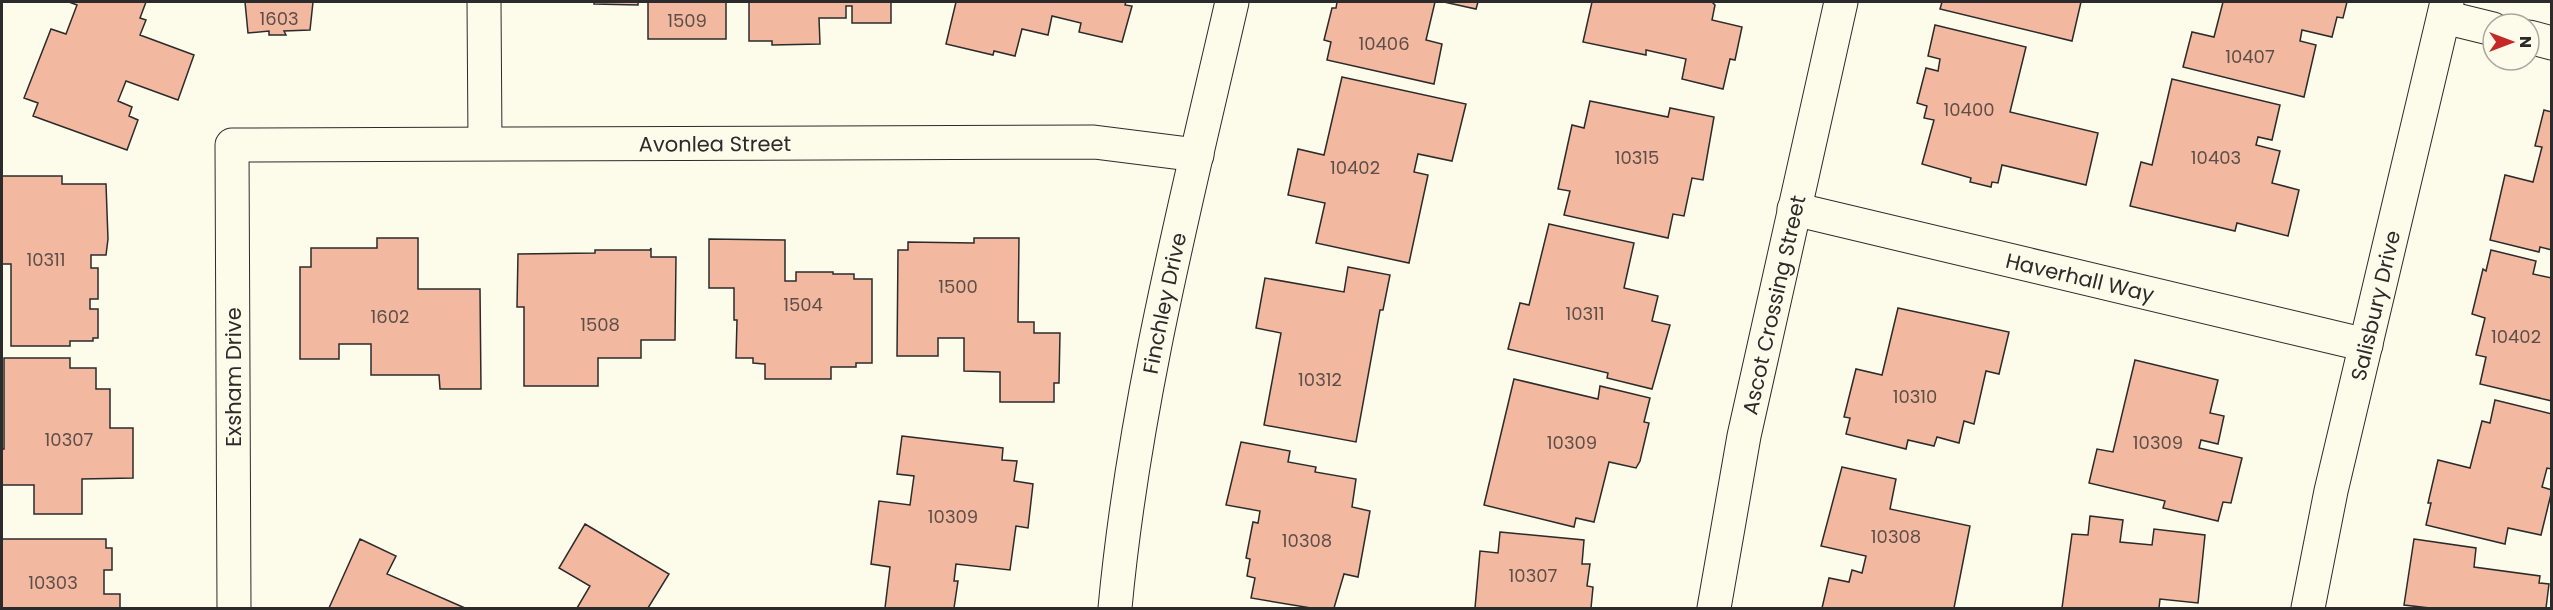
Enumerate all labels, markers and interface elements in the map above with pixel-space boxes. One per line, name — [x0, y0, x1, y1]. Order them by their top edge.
house number: 1603 — [259, 6, 299, 31]
house number: 1509 — [667, 8, 707, 33]
north arrow — [2481, 12, 2541, 72]
house number: 10406 — [1358, 31, 1410, 56]
text: N — [2514, 36, 2537, 48]
house number: 10407 — [2225, 44, 2275, 69]
house number: 10400 — [1944, 97, 1995, 122]
street label: Avonlea Street — [639, 129, 791, 158]
house number: 10315 — [1615, 145, 1659, 170]
house number: 10403 — [2191, 145, 2241, 170]
house number: 10402 — [1330, 155, 1380, 180]
street label: Ascot Crossing Street — [1735, 192, 1812, 417]
street label: Salisbury Drive — [2343, 227, 2407, 383]
street label: Finchley Drive — [1135, 230, 1193, 376]
street label: Haverhall Way — [2003, 245, 2157, 309]
house number: 10311 — [26, 247, 66, 272]
house number: 1500 — [938, 274, 978, 299]
house number: 1504 — [783, 292, 823, 317]
house number: 10311 — [1565, 301, 1605, 326]
house number: 1602 — [371, 304, 409, 329]
street label: Exsham Drive — [219, 307, 248, 447]
house number: 1508 — [580, 312, 620, 337]
house number: 10402 — [2491, 324, 2541, 349]
house number: 10312 — [1298, 367, 1342, 392]
house number: 10310 — [1893, 384, 1937, 409]
house number: 10307 — [45, 427, 94, 452]
house number: 10309 — [1547, 430, 1597, 455]
house number: 10309 — [2133, 430, 2183, 455]
house number: 10309 — [928, 504, 978, 529]
house number: 10308 — [1871, 524, 1921, 549]
house number: 10308 — [1282, 528, 1332, 553]
house number: 10307 — [1509, 563, 1558, 588]
house number: 10303 — [28, 570, 78, 595]

